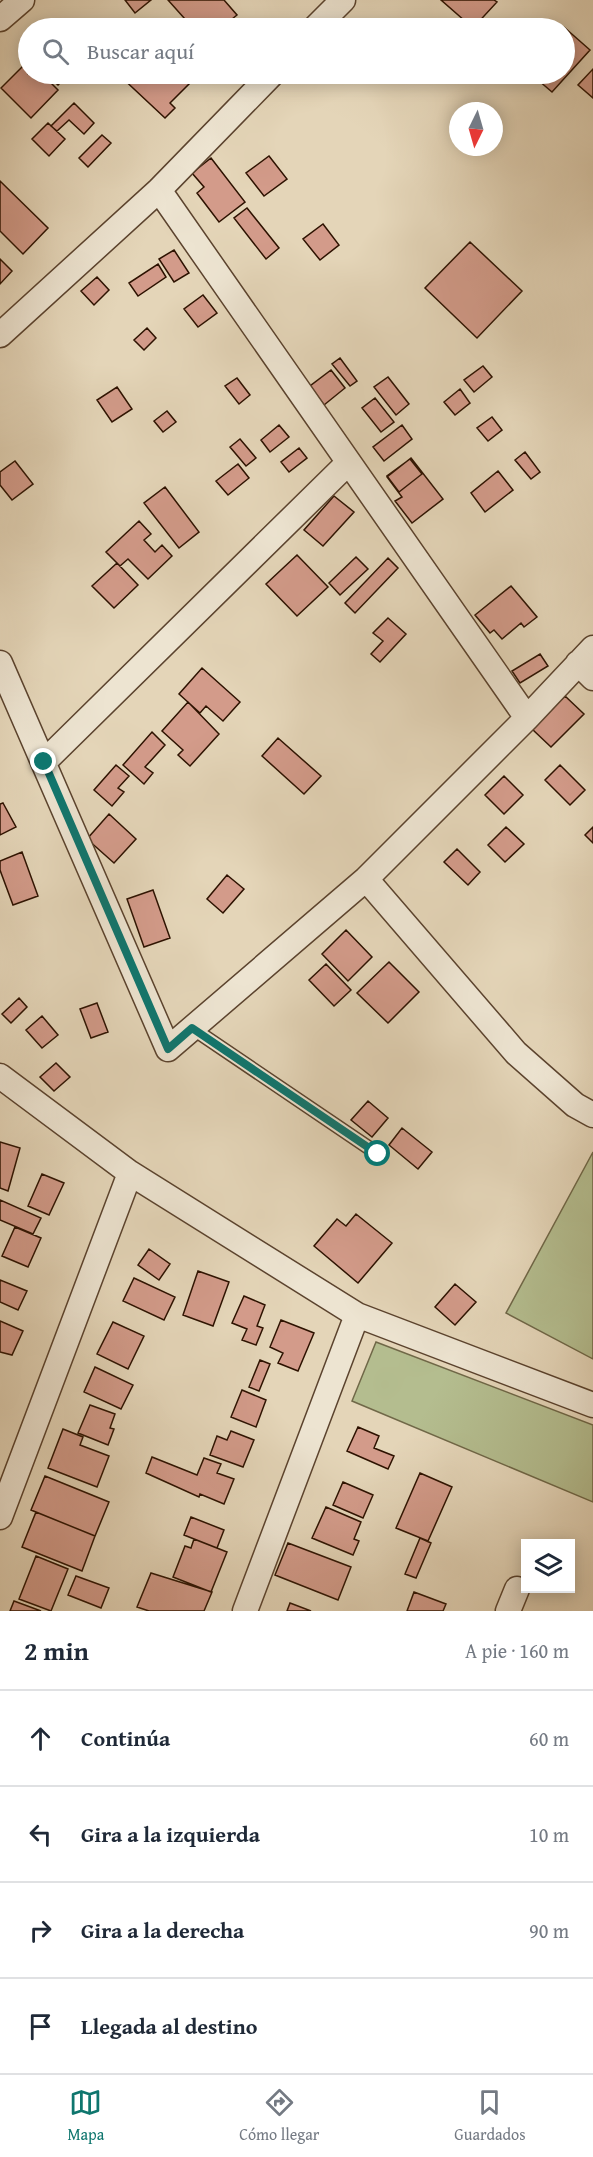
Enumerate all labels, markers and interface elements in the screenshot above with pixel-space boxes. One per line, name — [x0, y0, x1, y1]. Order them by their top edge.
search box — [18, 18, 575, 84]
icon: search — [39, 35, 72, 68]
text: Buscar aquí — [87, 35, 194, 67]
north arrow — [449, 102, 503, 156]
route end — [30, 748, 56, 774]
route start — [364, 1140, 390, 1166]
map controls — [521, 1539, 575, 1593]
button: layers — [521, 1539, 575, 1593]
text: 2 min — [24, 1631, 89, 1670]
text: A pie · 160 m — [465, 1636, 569, 1665]
icon: ahead — [24, 1722, 57, 1755]
text: Continúa — [81, 1722, 170, 1754]
text: 60 m — [529, 1724, 569, 1753]
icon: left — [24, 1818, 57, 1851]
text: Gira a la izquierda — [81, 1818, 260, 1850]
text: 10 m — [529, 1820, 569, 1849]
icon: right — [24, 1914, 57, 1947]
text: Gira a la derecha — [81, 1914, 244, 1946]
text: 90 m — [529, 1916, 569, 1945]
icon: arrive — [24, 2010, 57, 2043]
text: Llegada al destino — [81, 2010, 257, 2042]
tab: Mapa — [67, 2086, 104, 2146]
tab: Cómo llegar — [239, 2086, 319, 2146]
tab: Guardados — [454, 2086, 526, 2146]

